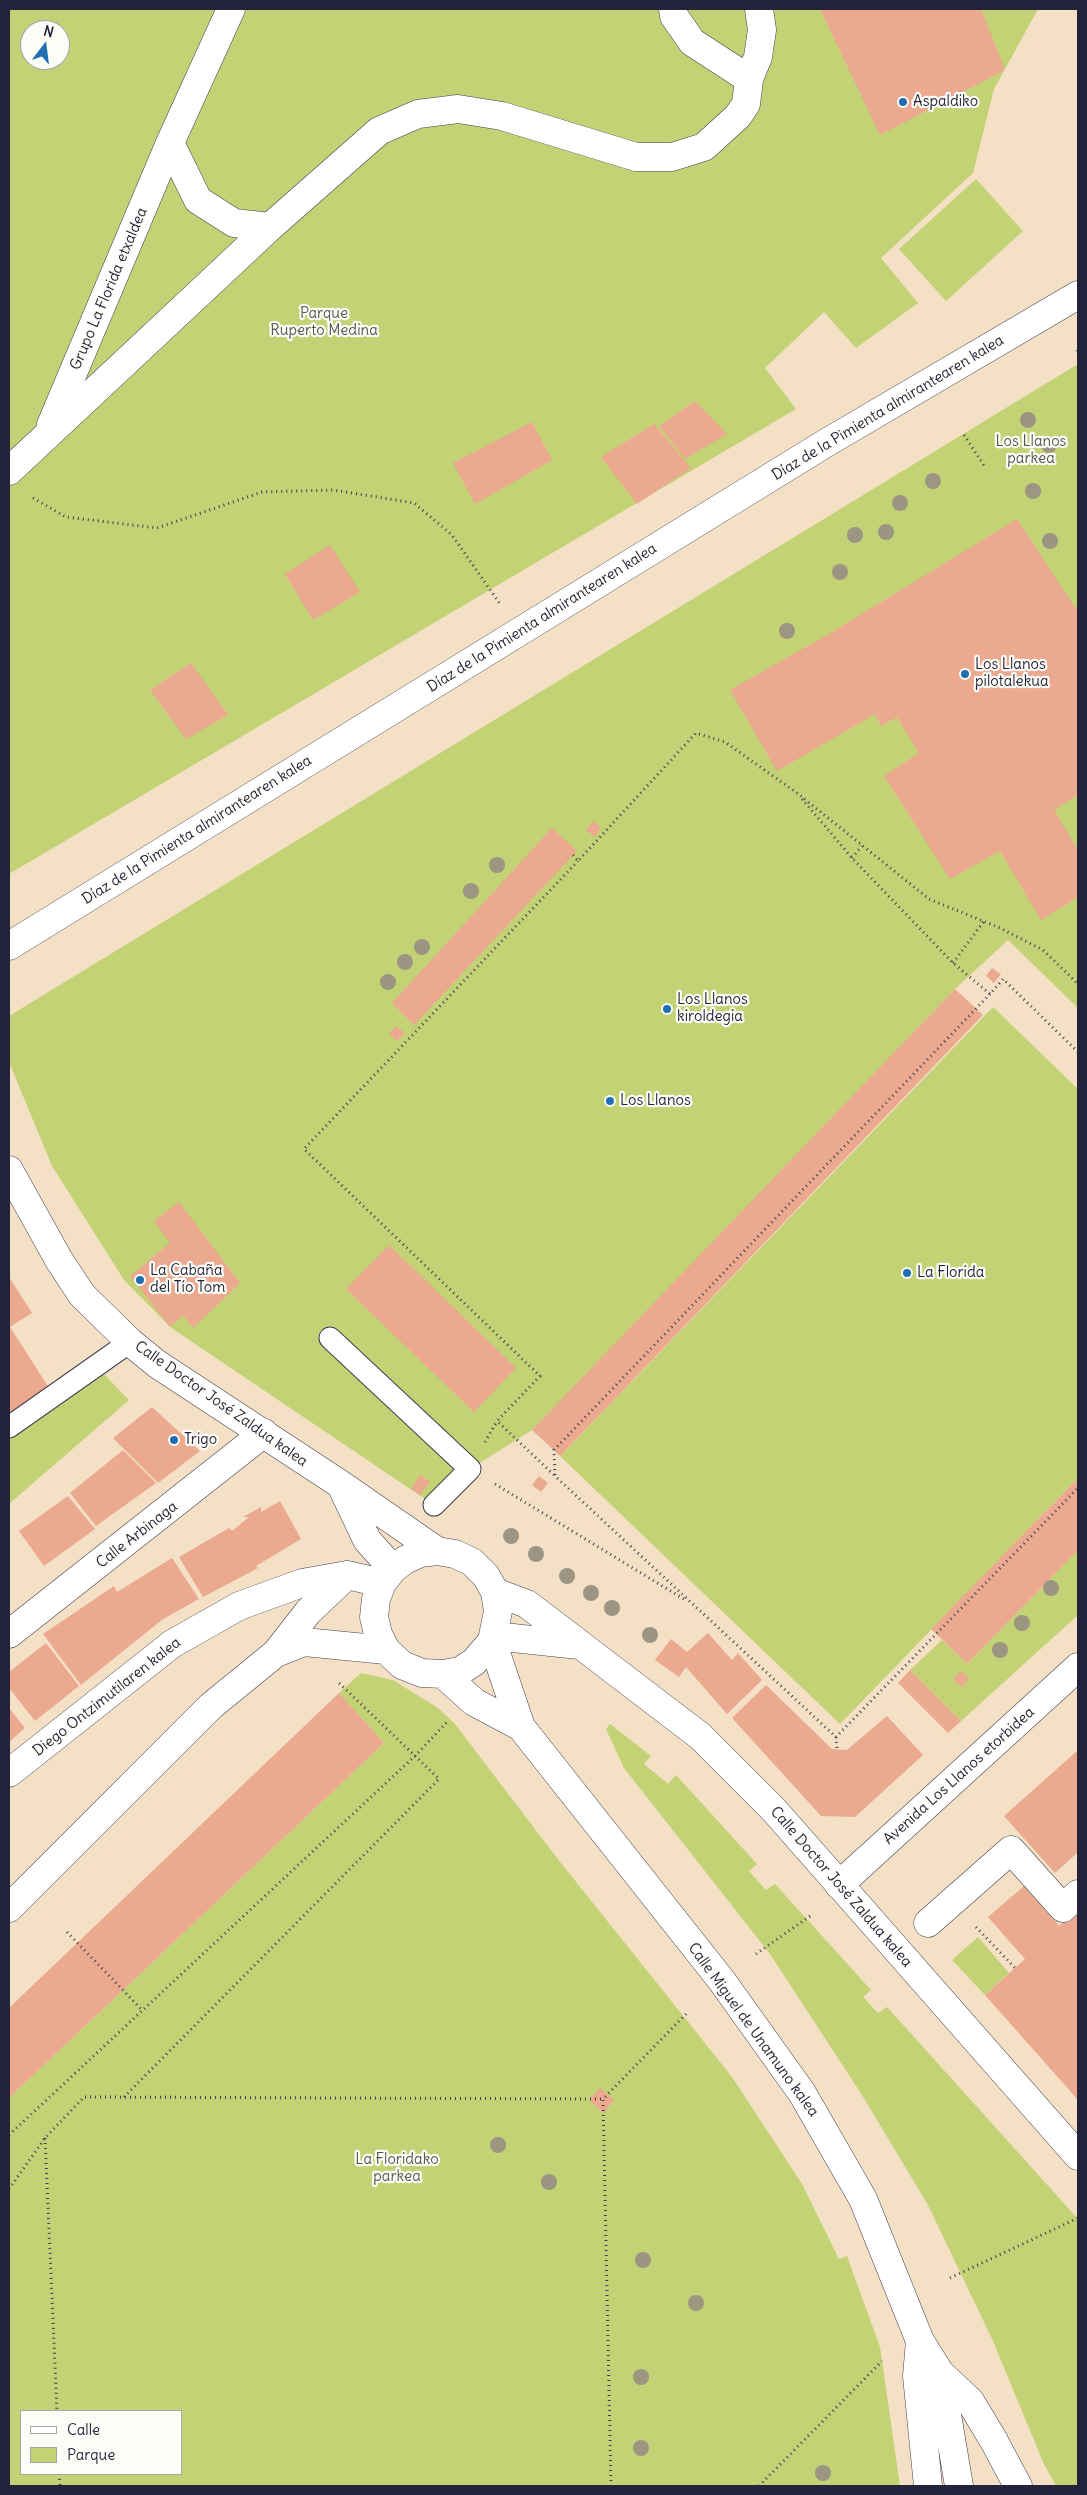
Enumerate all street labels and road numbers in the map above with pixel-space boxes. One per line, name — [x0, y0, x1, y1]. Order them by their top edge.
street label: Grupo La Florida etxaldea — [67, 205, 151, 373]
street label: Díaz de la Pimienta almirantearen kalea — [769, 332, 1007, 484]
street label: Díaz de la Pimienta almirantearen kalea — [424, 540, 660, 696]
street label: Díaz de la Pimienta almirantearen kalea — [79, 752, 315, 908]
street label: Calle Doctor José Zaldua kalea — [131, 1337, 311, 1471]
street label: Calle Arbinaga — [93, 1498, 181, 1572]
street label: Diego Ontzimutilaren kalea — [30, 1634, 184, 1760]
street label: Avenida Los Llanos etorbidea — [880, 1703, 1038, 1849]
street label: Calle Doctor José Zaldua kalea — [766, 1803, 916, 1971]
street label: Calle Miguel de Unamuno kalea — [684, 1940, 822, 2120]

